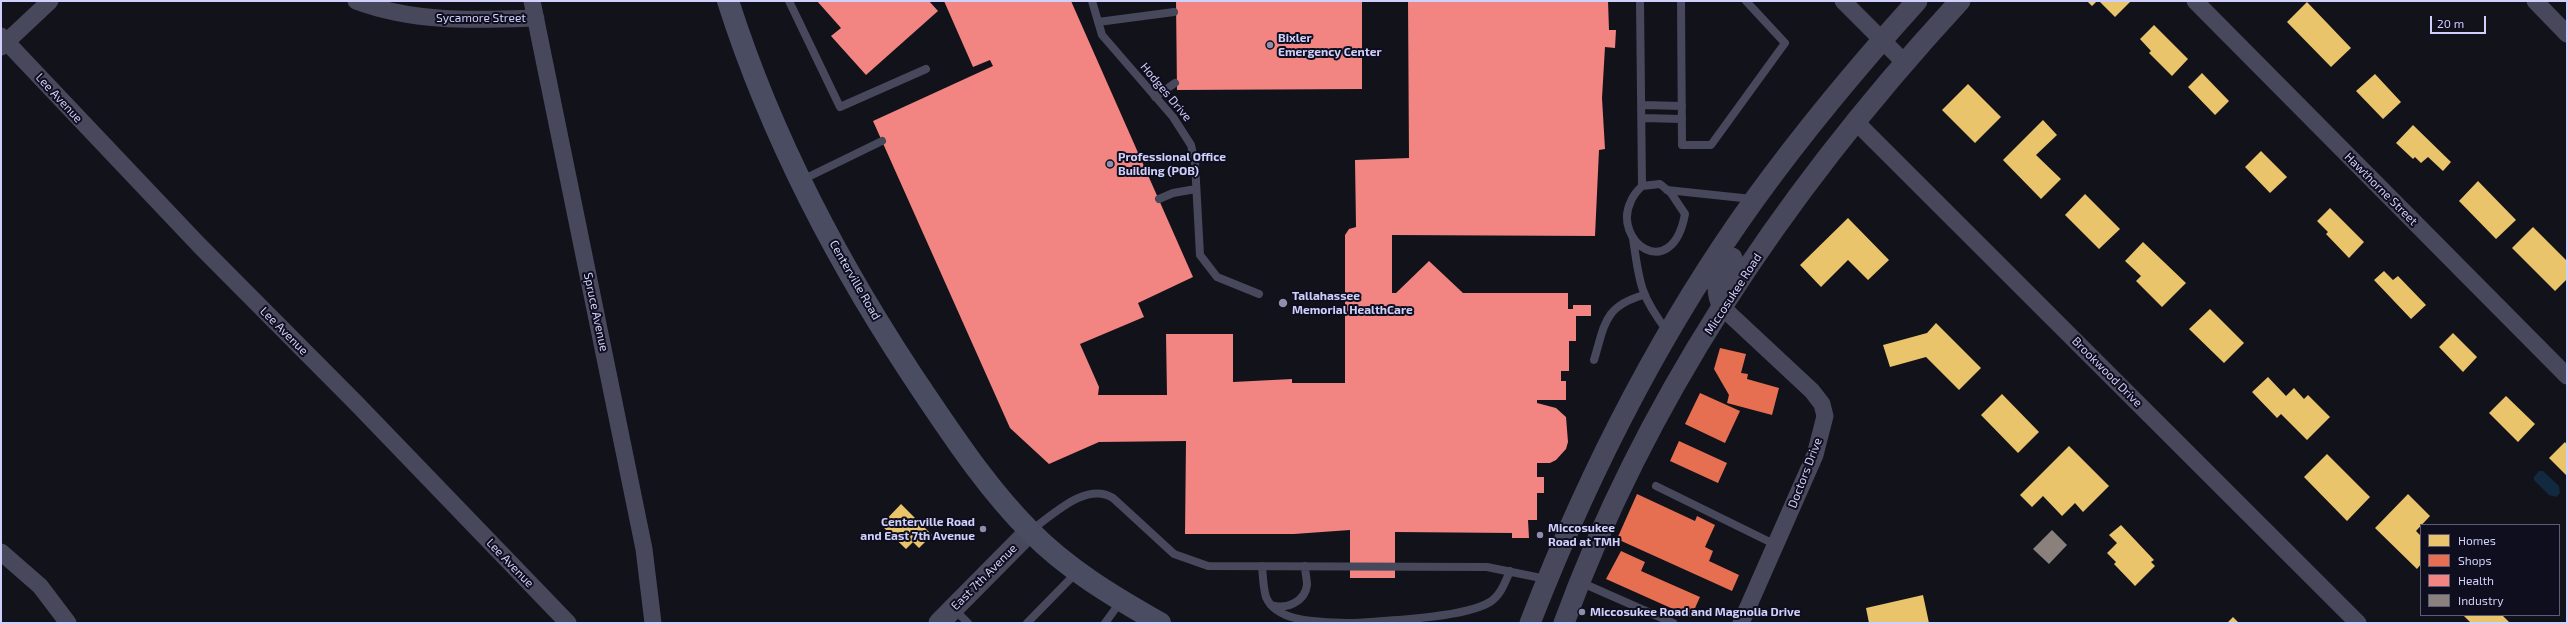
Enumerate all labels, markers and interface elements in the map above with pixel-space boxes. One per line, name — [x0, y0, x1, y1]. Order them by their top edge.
scale bar — [2432, 8, 2488, 34]
street label: Sycamore Street — [436, 11, 526, 25]
text: 20 m — [2437, 16, 2464, 30]
place label: Bixler Emergency Center — [1278, 31, 1382, 59]
marker: Bixler Emergency Center — [1265, 40, 1275, 50]
street label: Hodges Drive — [1137, 60, 1195, 124]
street label: Lee Avenue — [33, 70, 85, 126]
place label: Professional Office Building (POB) — [1118, 150, 1226, 178]
street label: Hawthorne Street — [2342, 150, 2420, 228]
marker: Professional Office Building (POB) — [1105, 159, 1115, 169]
street label: Centerville Road — [826, 238, 884, 322]
street label: Miccosukee Road — [1701, 251, 1765, 337]
street label: Spruce Avenue — [581, 271, 611, 353]
place label: Tallahassee Memorial HealthCare — [1292, 289, 1413, 317]
marker: Tallahassee Memorial HealthCare — [1277, 297, 1289, 309]
street label: Lee Avenue — [257, 304, 311, 358]
street label: Brookwood Drive — [2069, 334, 2145, 410]
street label: Doctors Drive — [1785, 436, 1825, 510]
place label: Centerville Road and East 7th Avenue — [860, 515, 975, 543]
place label: Miccosukee Road at TMH — [1548, 521, 1620, 549]
marker: Centerville Road and East 7th Avenue — [978, 524, 988, 534]
legend — [2420, 524, 2560, 616]
marker: Miccosukee Road at TMH — [1535, 530, 1545, 540]
text: Homes — [2458, 533, 2496, 547]
street label: Lee Avenue — [483, 536, 537, 590]
street label: East 7th Avenue — [948, 541, 1020, 613]
text: Shops — [2458, 553, 2492, 567]
text: Health — [2458, 573, 2494, 587]
text: Industry — [2458, 593, 2504, 607]
place label: Miccosukee Road and Magnolia Drive — [1590, 605, 1801, 619]
marker: Miccosukee Road and Magnolia Drive — [1577, 607, 1587, 617]

